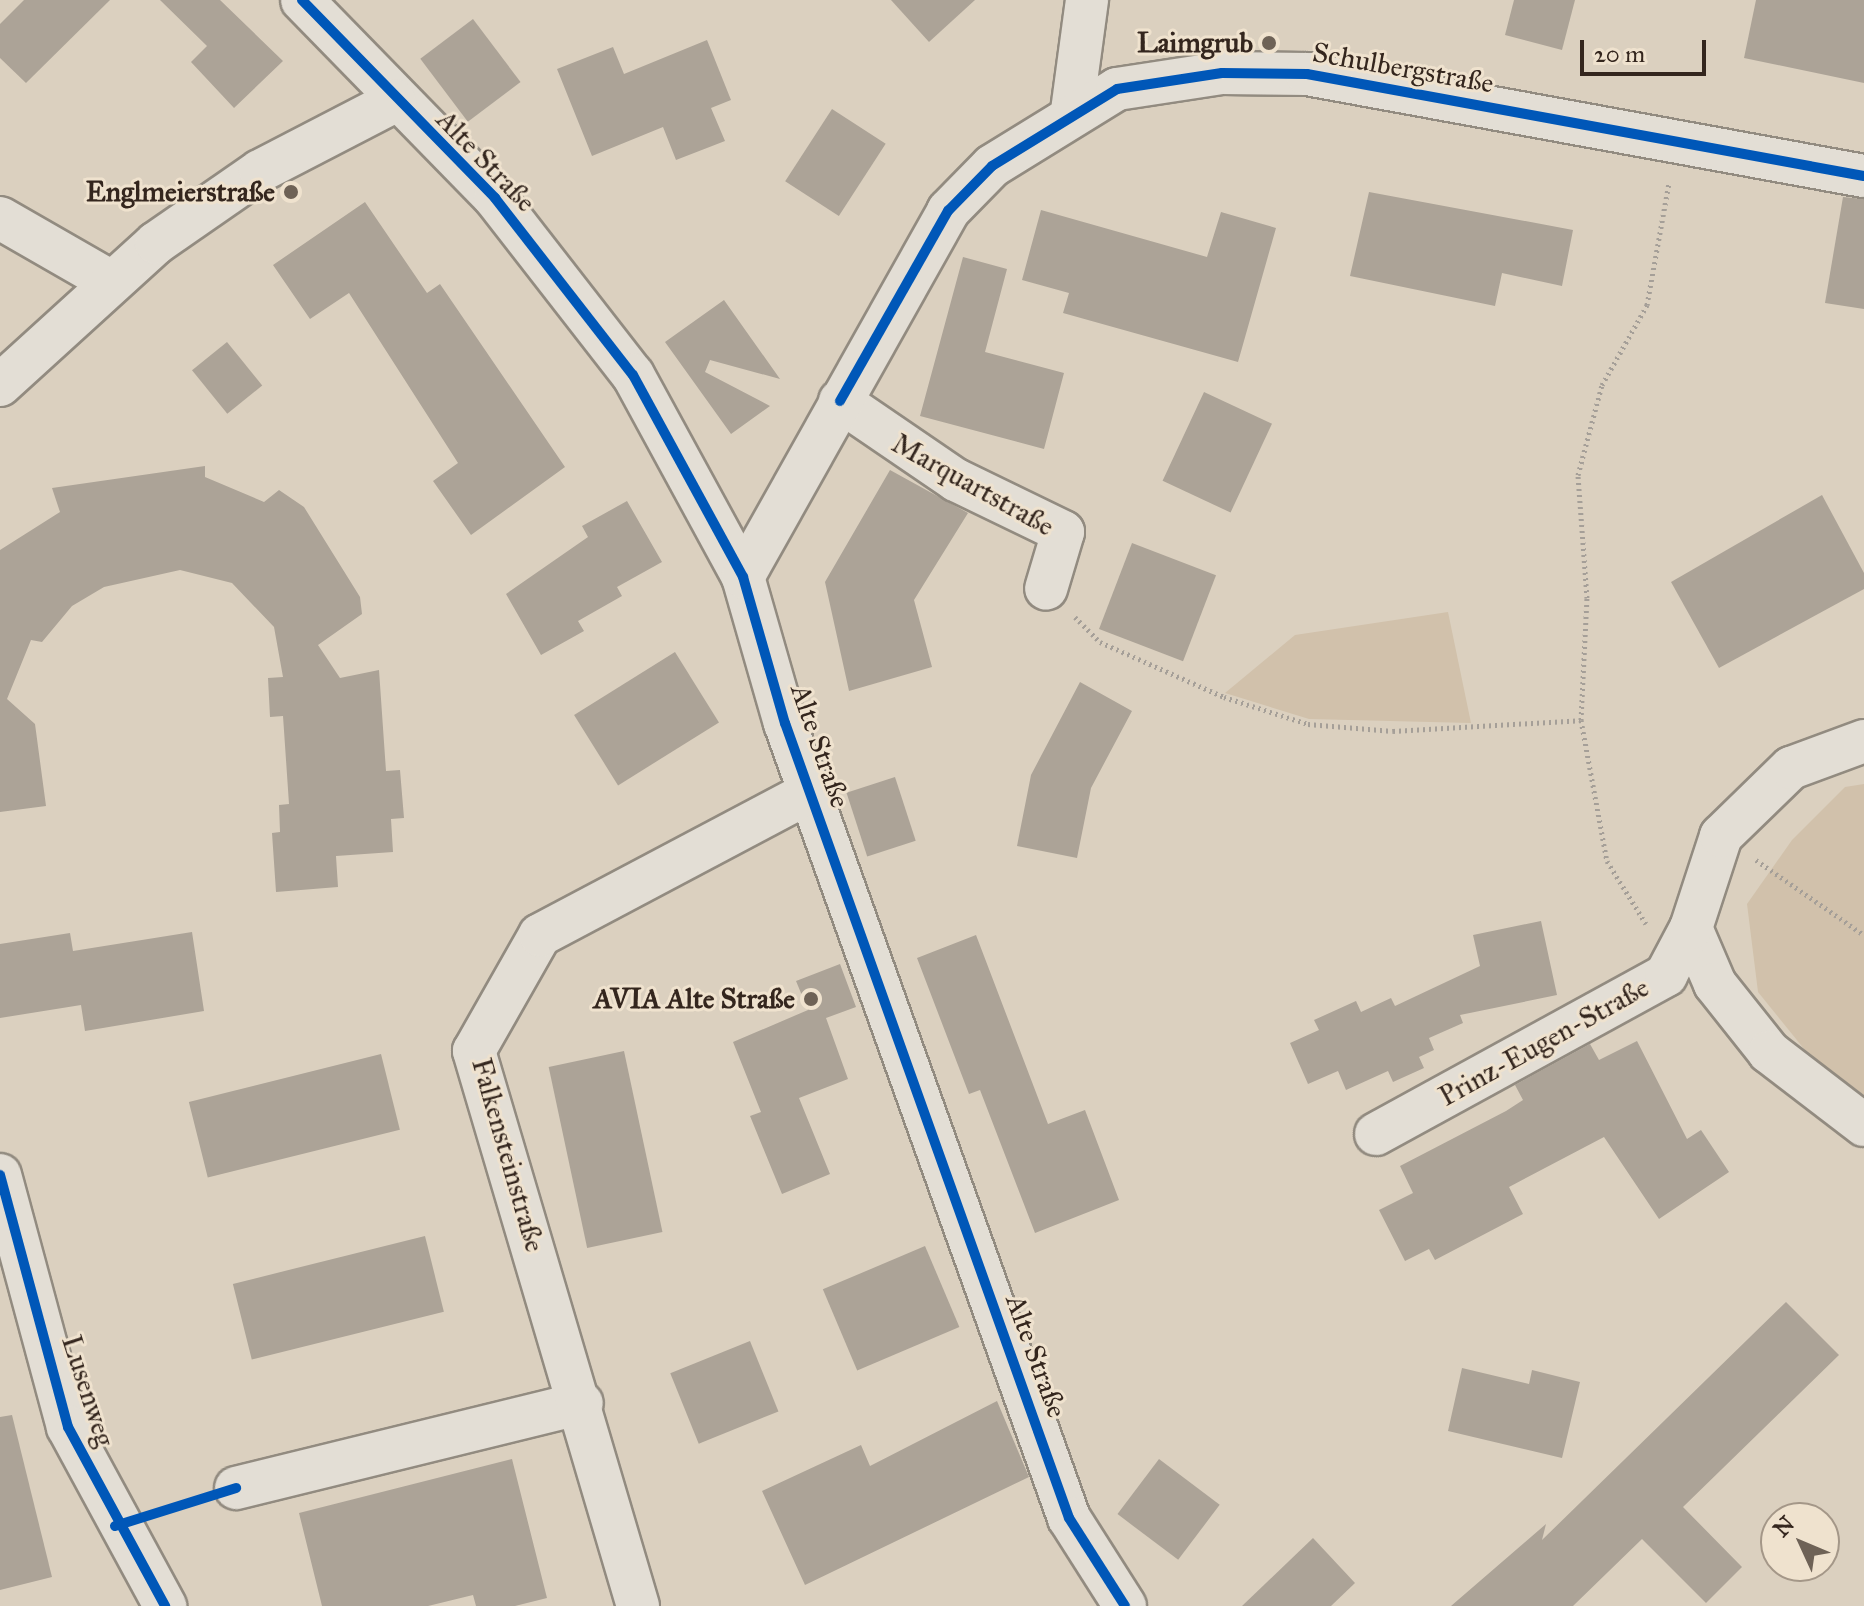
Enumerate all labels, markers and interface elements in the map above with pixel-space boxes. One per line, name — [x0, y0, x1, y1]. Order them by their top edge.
scale bar — [1584, 24, 1710, 74]
place label: Laimgrub — [1137, 26, 1253, 60]
marker: Laimgrub — [1260, 34, 1278, 52]
street label: Schulbergstraße — [1310, 36, 1496, 100]
text: 20 m — [1594, 39, 1645, 69]
street label: Alte Straße — [429, 103, 543, 219]
place label: Englmeierstraße — [86, 175, 275, 209]
marker: Englmeierstraße — [282, 183, 300, 201]
street label: Marquartstraße — [886, 427, 1060, 543]
street label: Alte Straße — [783, 680, 857, 812]
street label: Prinz-Eugen-Straße — [1433, 970, 1655, 1114]
place label: AVIA Alte Straße — [593, 982, 795, 1016]
marker: AVIA Alte Straße — [802, 990, 820, 1008]
street label: Falkensteinstraße — [464, 1054, 552, 1256]
street label: Alte Straße — [998, 1290, 1074, 1422]
street label: Lusenweg — [54, 1331, 122, 1451]
north arrow — [1760, 1502, 1840, 1582]
text: N — [1768, 1510, 1800, 1542]

